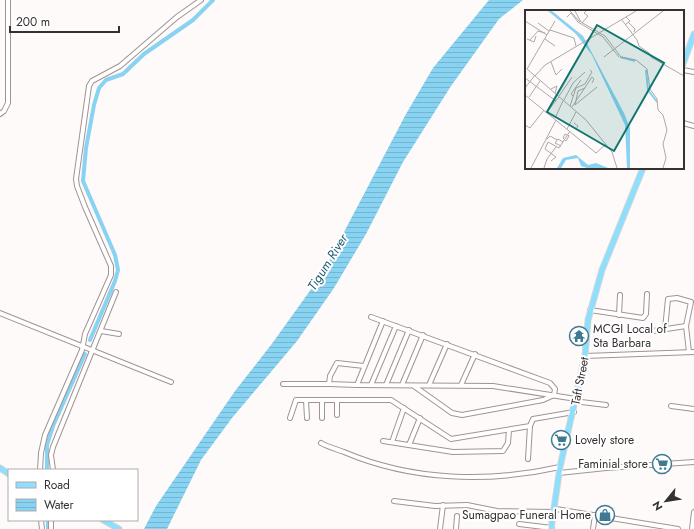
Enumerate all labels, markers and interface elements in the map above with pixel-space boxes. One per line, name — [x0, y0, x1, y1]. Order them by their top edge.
scale bar — [10, 8, 119, 34]
inset map — [525, 10, 684, 169]
text: 200 m — [16, 13, 50, 31]
water label: Tigum River — [303, 230, 353, 294]
place label: MCGI Local of Sta Barbara — [593, 320, 667, 352]
temple icon: MCGI Local of Sta Barbara — [568, 325, 590, 347]
street label: Taft Street — [567, 355, 594, 407]
supermarket icon: Lovely store — [550, 429, 572, 451]
place label: Lovely store — [575, 431, 634, 449]
supermarket icon: Faminial store — [651, 453, 673, 475]
place label: Faminial store — [578, 455, 648, 473]
legend — [8, 469, 138, 521]
text: Road — [44, 476, 70, 494]
north arrow — [646, 481, 686, 521]
text: Water — [44, 496, 75, 514]
text: N — [648, 498, 666, 514]
shop icon: Sumagpao Funeral Home — [594, 504, 616, 526]
place label: Sumagpao Funeral Home — [462, 506, 591, 524]

